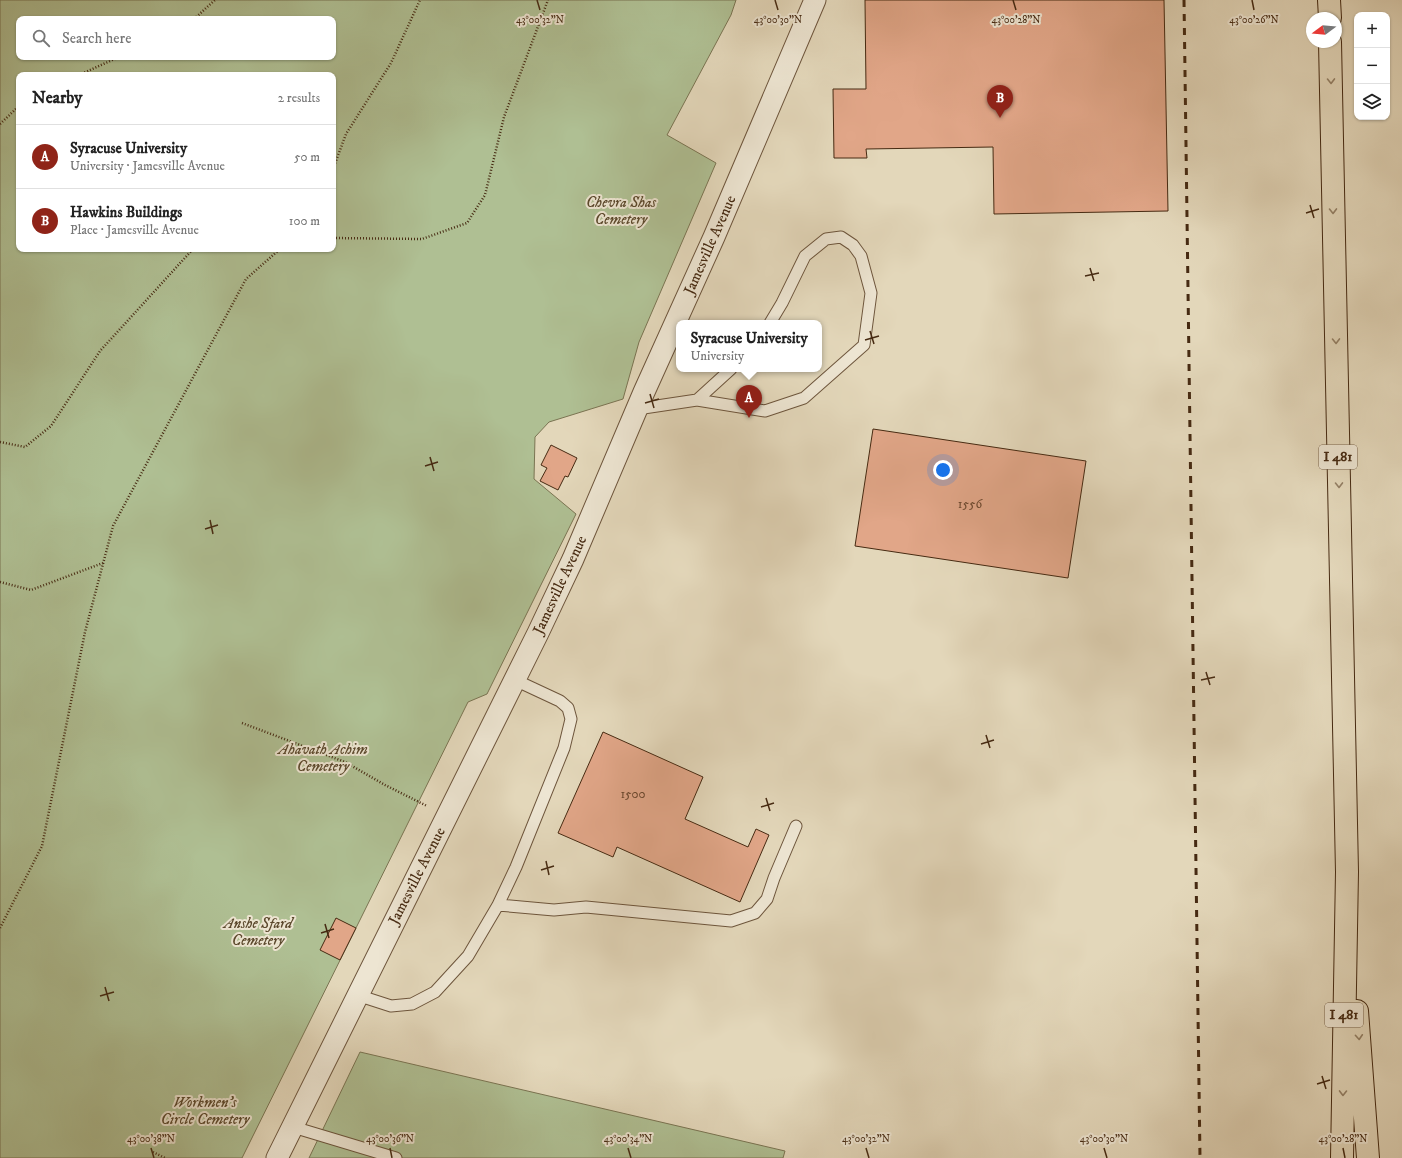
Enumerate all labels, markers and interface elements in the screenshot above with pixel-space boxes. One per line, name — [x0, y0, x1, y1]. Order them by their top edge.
north arrow — [1306, 12, 1342, 48]
map controls — [1354, 12, 1390, 120]
button: + — [1354, 12, 1390, 48]
text: 43°00'32"N — [516, 14, 564, 26]
text: 43°00'30"N — [754, 14, 802, 26]
text: 43°00'28"N — [991, 14, 1041, 26]
text: 43°00'26"N — [1229, 14, 1279, 26]
search box — [16, 16, 336, 60]
icon: search — [30, 27, 52, 49]
text: Search here — [62, 29, 131, 48]
button: − — [1354, 48, 1390, 84]
one-way arrow — [1327, 78, 1335, 84]
button: layers — [1354, 84, 1390, 120]
pin: B — [987, 85, 1013, 118]
text: Nearby — [32, 87, 82, 109]
text: 2 results — [278, 90, 320, 106]
text: Syracuse University — [70, 139, 187, 158]
text: A — [41, 149, 49, 165]
text: 50 m — [294, 149, 320, 165]
text: University · Jamesville Avenue — [70, 158, 225, 174]
street label: Jamesville Avenue — [679, 192, 740, 299]
park label: Chevra Shas Cemetery — [586, 193, 657, 229]
text: Hawkins Buildings — [70, 203, 182, 222]
one-way arrow — [1329, 208, 1338, 214]
text: B — [41, 213, 49, 229]
text: 100 m — [289, 213, 320, 229]
text: Place · Jamesville Avenue — [70, 222, 199, 238]
popup — [676, 320, 822, 372]
text: Syracuse University — [691, 329, 808, 348]
one-way arrow — [1332, 338, 1340, 344]
text: University — [691, 348, 744, 364]
pin: A — [736, 385, 762, 418]
road number: I 481 — [1319, 445, 1357, 469]
your location — [933, 460, 953, 480]
one-way arrow — [1335, 482, 1343, 488]
house number: 1556 — [958, 496, 983, 512]
street label: Jamesville Avenue — [528, 533, 591, 639]
park label: Ahavath Achim Cemetery — [276, 740, 368, 776]
house number: 1500 — [620, 786, 646, 802]
street label: Jamesville Avenue — [383, 824, 450, 930]
park label: Anshe Sfard Cemetery — [222, 914, 295, 950]
road number: I 481 — [1325, 1003, 1363, 1027]
one-way arrow — [1354, 1034, 1363, 1040]
one-way arrow — [1339, 1090, 1347, 1096]
park label: Workmen's Circle Cemetery — [161, 1093, 250, 1129]
text: 43°00'38"N — [127, 1133, 175, 1145]
text: 43°00'36"N — [366, 1133, 414, 1145]
text: 43°00'34"N — [604, 1133, 652, 1145]
text: 43°00'32"N — [842, 1133, 890, 1145]
text: 43°00'30"N — [1080, 1133, 1128, 1145]
text: 43°00'28"N — [1318, 1133, 1368, 1145]

